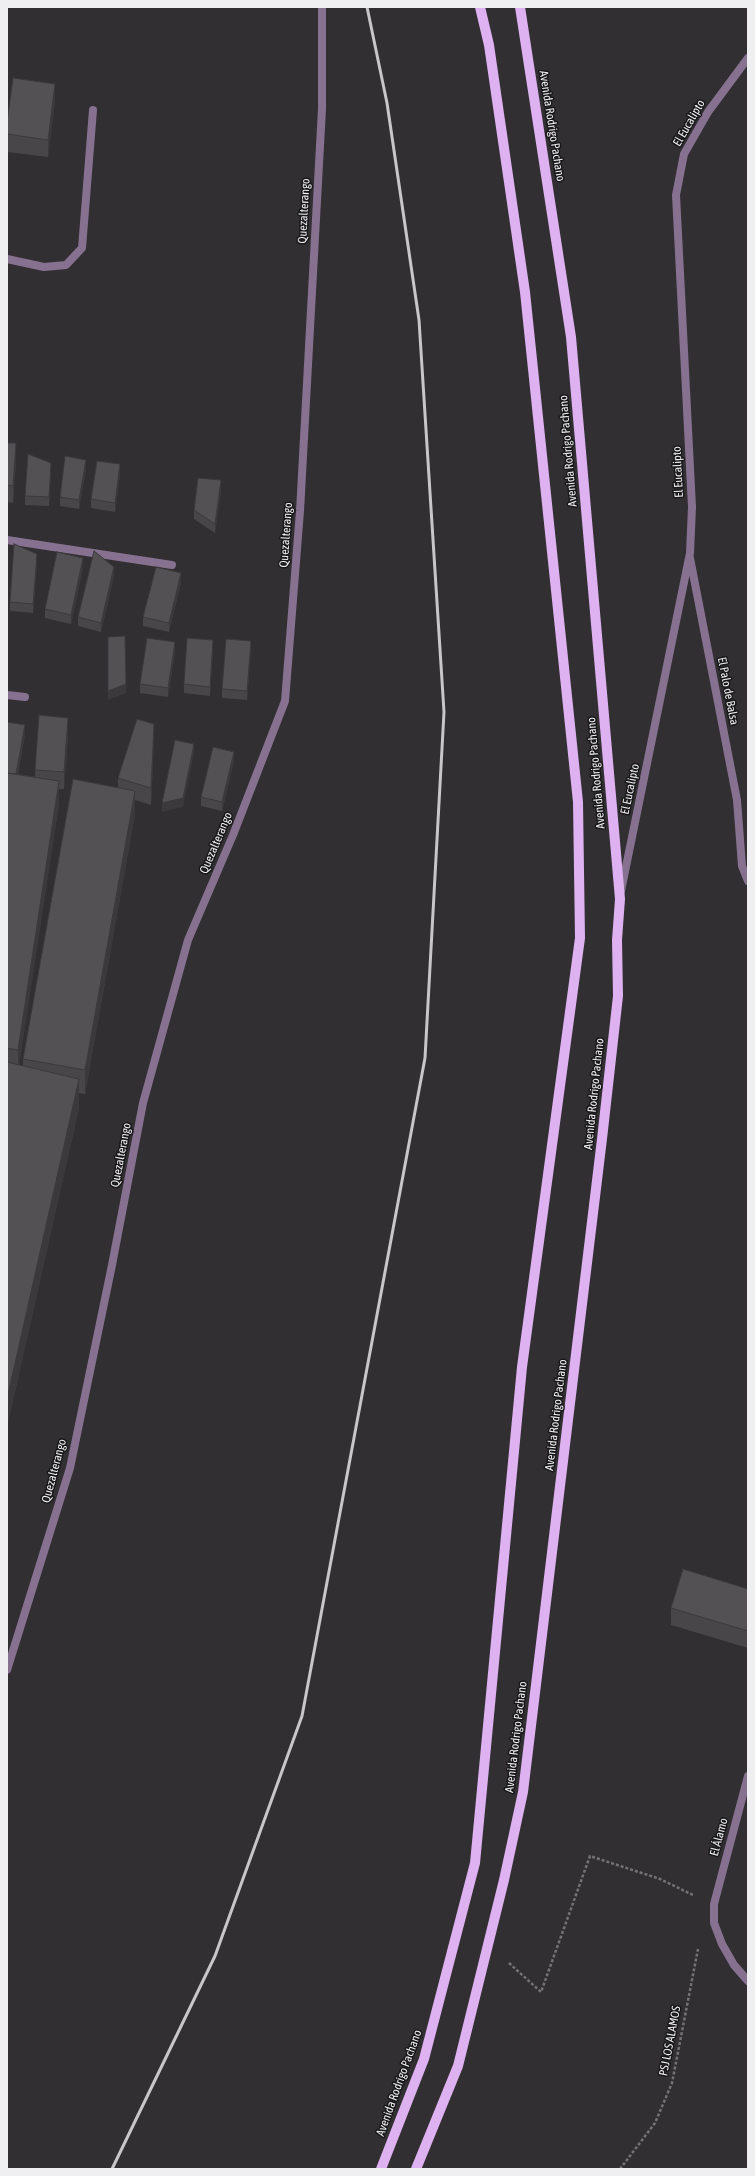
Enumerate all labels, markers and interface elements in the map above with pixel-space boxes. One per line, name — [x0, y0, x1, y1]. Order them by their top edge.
street label: Avenida Rodrigo Pachano — [536, 70, 568, 182]
street label: El Eucalipto — [670, 97, 708, 149]
street label: Quezalterango — [295, 178, 313, 244]
street label: Avenida Rodrigo Pachano — [556, 395, 580, 507]
street label: El Eucalipto — [669, 446, 687, 498]
street label: Quezalterango — [277, 502, 295, 568]
street label: El Palo de Balsa — [714, 656, 742, 726]
street label: Avenida Rodrigo Pachano — [584, 717, 608, 829]
street label: El Eucalipto — [618, 762, 642, 816]
street label: Quezalterango — [197, 810, 235, 876]
street label: Avenida Rodrigo Pachano — [581, 1038, 607, 1150]
street label: Quezalterango — [108, 1122, 134, 1188]
street label: Avenida Rodrigo Pachano — [542, 1359, 570, 1471]
street label: Quezalterango — [39, 1438, 69, 1504]
street label: Avenida Rodrigo Pachano — [502, 1681, 530, 1793]
street label: El Álamo — [707, 1816, 731, 1858]
street label: PSJ LOS ALAMOS — [656, 2005, 684, 2077]
street label: Avenida Rodrigo Pachano — [373, 2028, 425, 2138]

